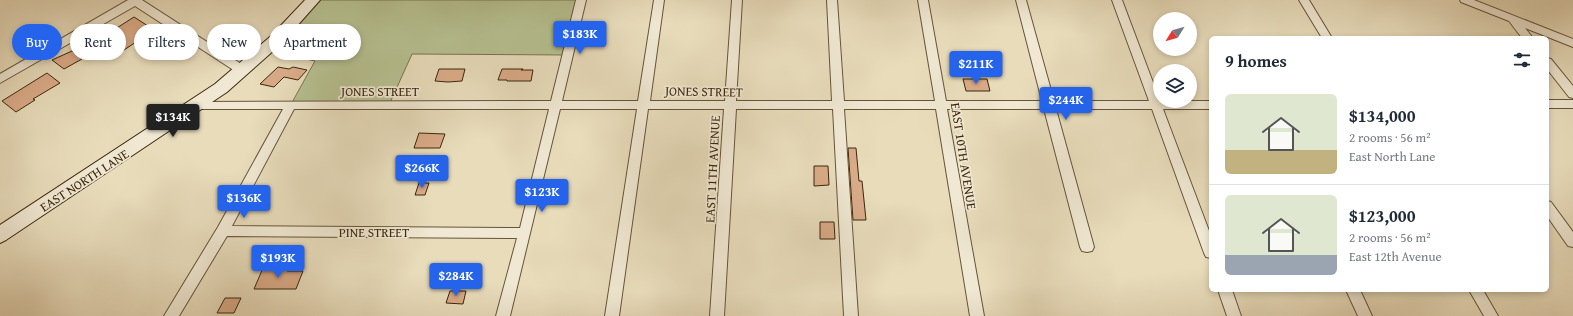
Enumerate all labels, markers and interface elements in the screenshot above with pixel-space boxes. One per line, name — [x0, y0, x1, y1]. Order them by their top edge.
north arrow — [1153, 12, 1197, 56]
map controls — [1153, 12, 1197, 108]
pin: $183K — [552, 21, 608, 55]
chip: Buy — [12, 24, 62, 60]
chip: Rent — [70, 24, 126, 60]
chip: Filters — [134, 24, 199, 60]
chip: New — [207, 24, 261, 60]
chip: Apartment — [269, 24, 361, 60]
text: $183K — [562, 24, 598, 43]
text: 9 homes — [1225, 48, 1287, 73]
icon: filters — [1511, 49, 1533, 71]
pin: $211K — [948, 51, 1004, 85]
text: $211K — [958, 54, 994, 73]
button: layers — [1153, 64, 1197, 108]
street label: JONES STREET — [663, 81, 744, 102]
street label: JONES STREET — [339, 82, 420, 101]
pin: $244K — [1038, 87, 1094, 121]
text: $244K — [1048, 90, 1084, 109]
street label: EAST 10TH AVENUE — [946, 101, 981, 211]
text: $134,000 — [1349, 103, 1415, 128]
pin: $134K — [145, 104, 201, 138]
text: $134K — [155, 107, 191, 126]
icon: home — [1257, 110, 1305, 158]
street label: EAST 11TH AVENUE — [700, 114, 725, 223]
text: 2 rooms · 56 m² — [1349, 128, 1431, 147]
street label: EAST NORTH LANE — [36, 144, 133, 216]
text: East North Lane — [1349, 147, 1435, 166]
pin: $266K — [394, 155, 450, 189]
text: $266K — [404, 158, 440, 177]
pin: $123K — [514, 179, 570, 213]
text: $123K — [524, 182, 560, 201]
pin: $136K — [216, 185, 272, 219]
text: $136K — [226, 188, 262, 207]
text: $123,000 — [1349, 203, 1415, 228]
icon: home — [1257, 211, 1305, 259]
street label: PINE STREET — [339, 223, 410, 242]
text: 2 rooms · 56 m² — [1349, 228, 1431, 247]
pin: $193K — [250, 245, 306, 279]
text: East 12th Avenue — [1349, 247, 1442, 266]
text: $193K — [260, 248, 296, 267]
pin: $284K — [428, 263, 484, 297]
text: $284K — [438, 266, 474, 285]

